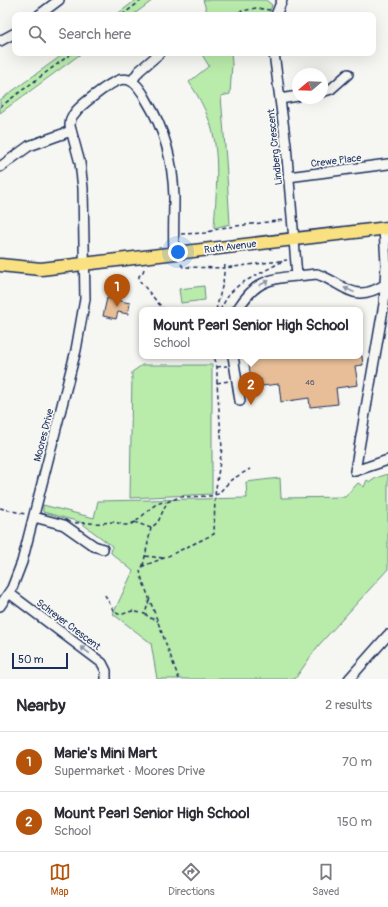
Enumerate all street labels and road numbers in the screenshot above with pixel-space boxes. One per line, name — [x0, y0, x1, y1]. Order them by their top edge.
street label: Lindberg Crescent — [265, 107, 285, 186]
street label: Crewe Place — [310, 152, 362, 170]
street label: Ruth Avenue — [203, 238, 257, 256]
street label: Moores Drive — [32, 407, 56, 463]
street label: Schreyer Crescent — [34, 597, 104, 653]

